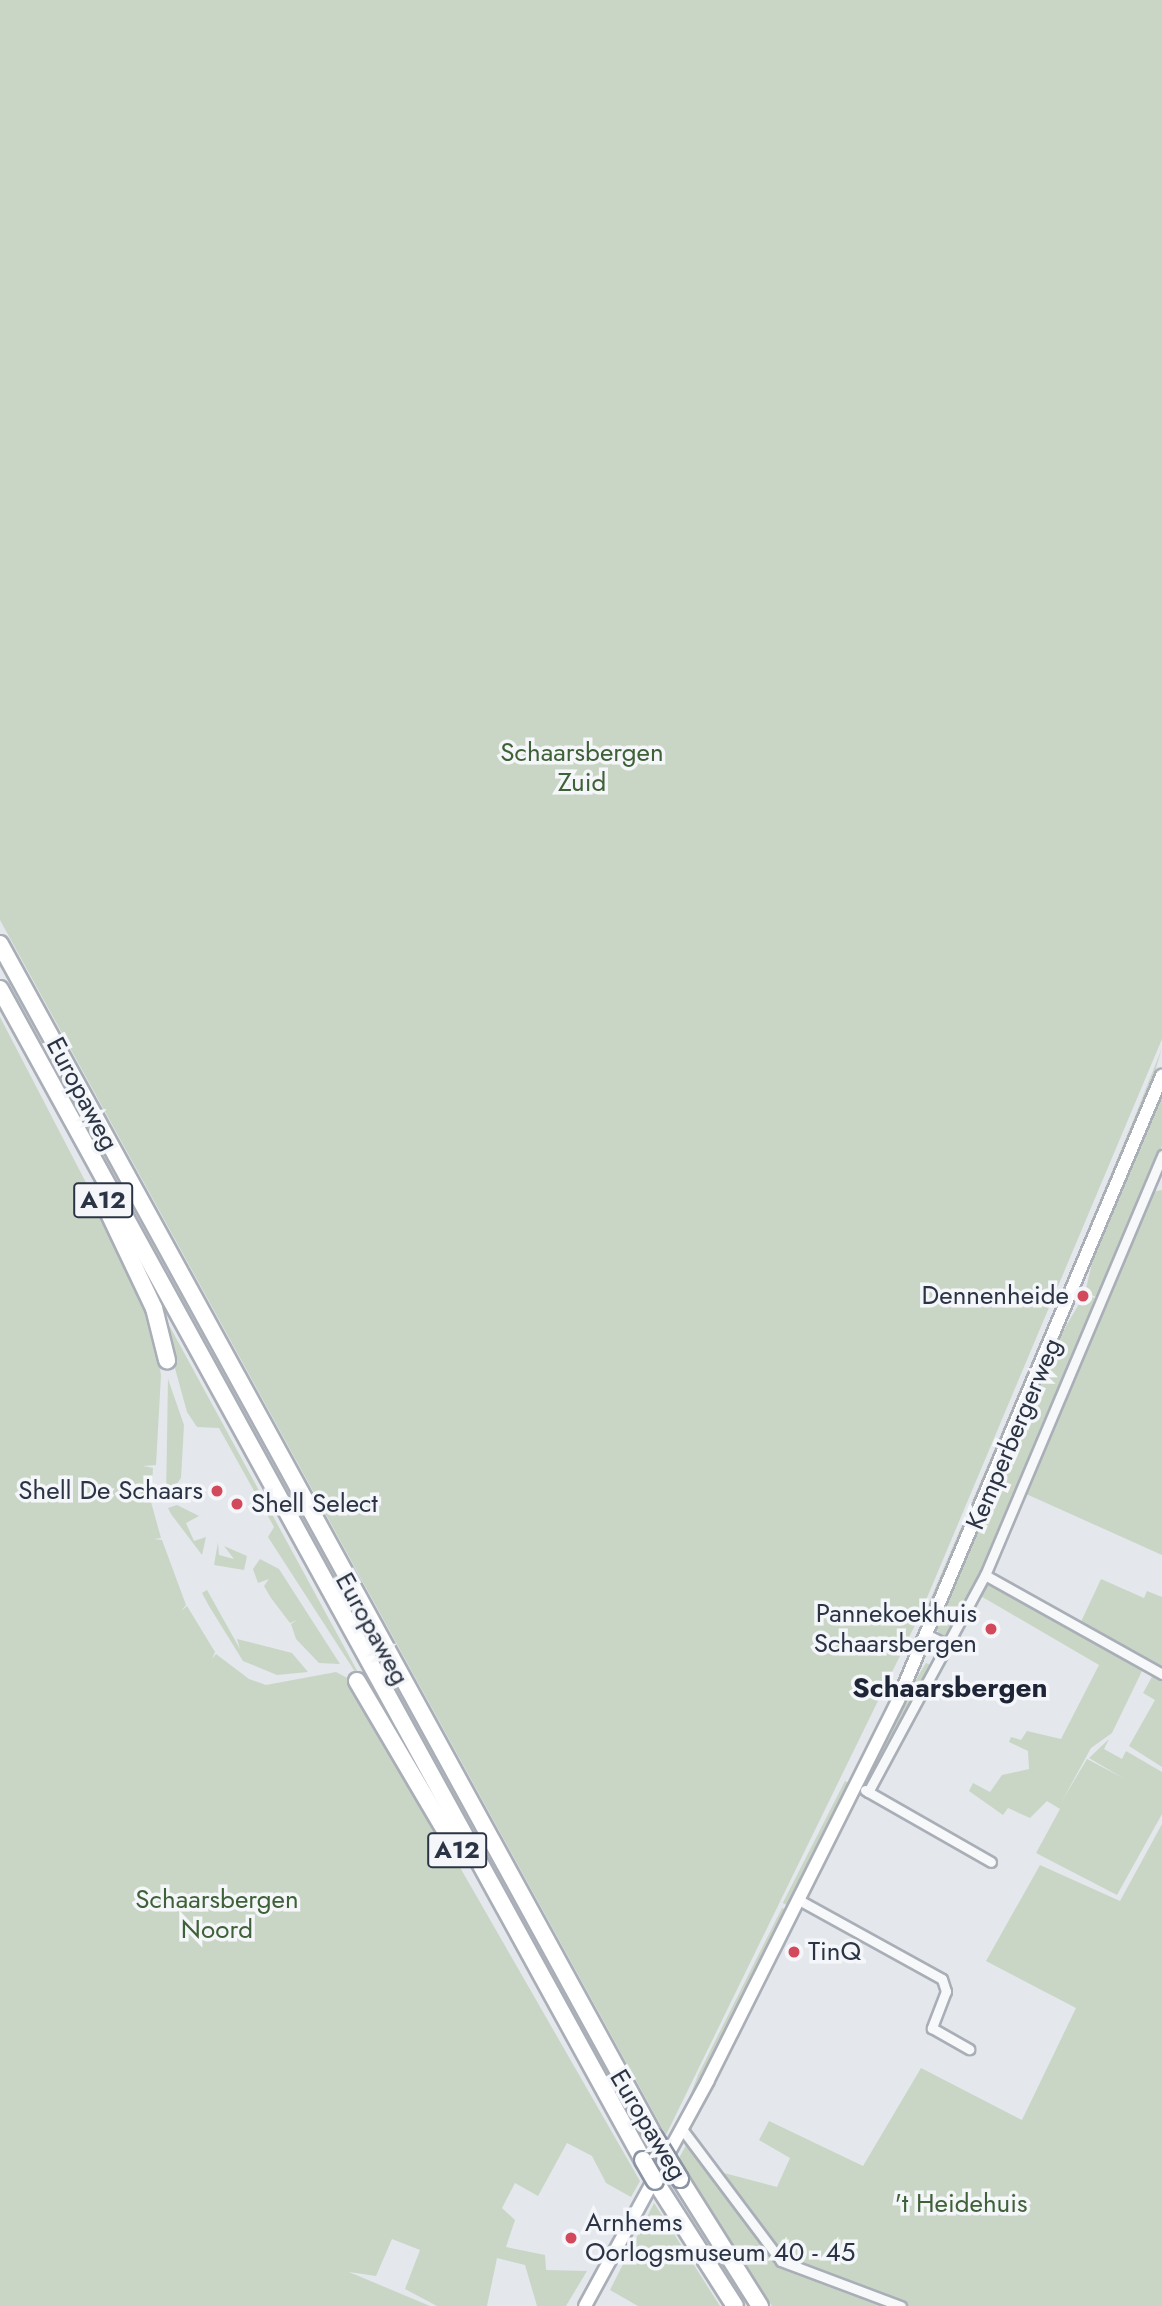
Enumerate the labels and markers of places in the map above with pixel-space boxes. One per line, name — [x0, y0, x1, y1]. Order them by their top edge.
place label: Dennenheide — [922, 1280, 1069, 1312]
marker: Dennenheide — [1075, 1288, 1091, 1304]
place label: Shell De Schaars — [18, 1475, 203, 1507]
marker: Shell De Schaars — [209, 1483, 225, 1499]
place label: Shell Select — [251, 1488, 378, 1520]
marker: Shell Select — [229, 1496, 245, 1512]
place label: Pannekoekhuis Schaarsbergen — [814, 1598, 977, 1660]
marker: Pannekoekhuis Schaarsbergen — [983, 1621, 999, 1637]
place label: TinQ — [808, 1936, 861, 1968]
marker: TinQ — [786, 1944, 802, 1960]
place label: Arnhems Oorlogsmuseum 40 - 45 — [585, 2207, 855, 2268]
marker: Arnhems Oorlogsmuseum 40 - 45 — [563, 2230, 579, 2246]

